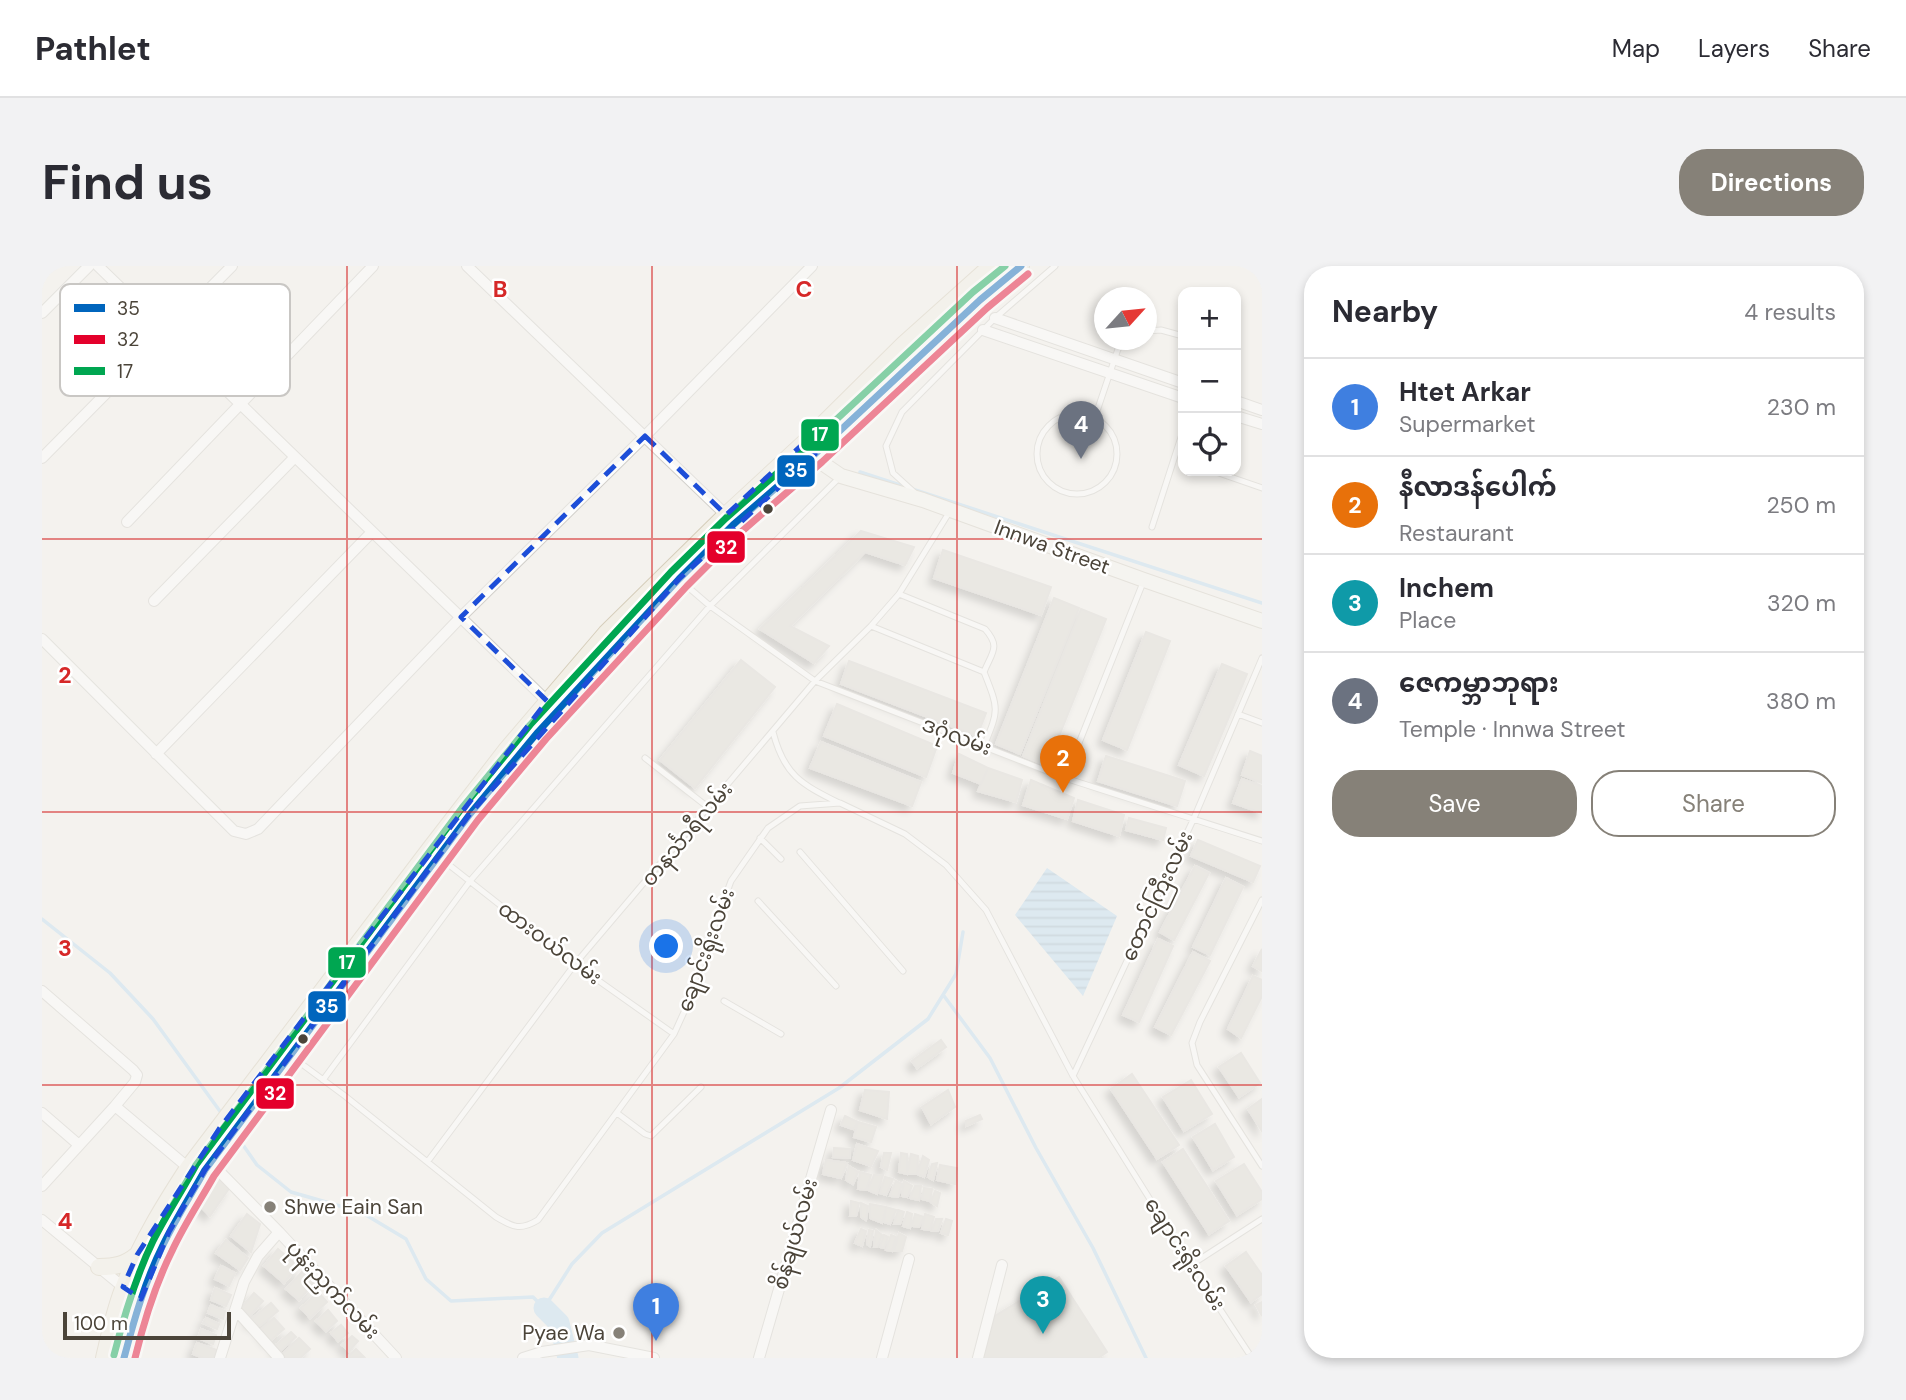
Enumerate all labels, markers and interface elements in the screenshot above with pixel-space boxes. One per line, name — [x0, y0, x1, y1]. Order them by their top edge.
text: Pathlet — [35, 27, 151, 70]
text: Map — [1612, 33, 1660, 64]
text: Layers — [1698, 33, 1770, 64]
text: Share — [1808, 33, 1871, 64]
button: Directions — [1679, 149, 1864, 216]
text: Find us — [42, 150, 213, 214]
text: B — [493, 274, 507, 304]
text: C — [796, 274, 812, 304]
legend — [60, 284, 290, 396]
north arrow — [1094, 287, 1157, 350]
map controls — [1178, 287, 1241, 476]
button: + — [1178, 287, 1241, 350]
text: Nearby — [1332, 292, 1438, 331]
text: 35 — [117, 296, 140, 321]
text: 4 results — [1744, 297, 1836, 327]
text: 32 — [117, 327, 139, 352]
button: − — [1178, 350, 1241, 413]
text: 17 — [117, 359, 133, 384]
text: Htet Arkar — [1399, 375, 1531, 409]
text: 1 — [1351, 392, 1359, 422]
text: 230 m — [1767, 392, 1836, 422]
pin: 4 — [1058, 401, 1104, 459]
text: Supermarket — [1399, 409, 1535, 439]
button: locate — [1178, 413, 1241, 476]
line badge: 17 — [800, 418, 840, 452]
text: 17 — [811, 422, 829, 447]
line badge: 35 — [776, 454, 816, 488]
text: 35 — [784, 458, 808, 483]
text: နီလာဒန်ပေါက် — [1399, 470, 1557, 504]
text: 2 — [1348, 490, 1362, 520]
text: 250 m — [1766, 490, 1836, 520]
unlabelled marker — [761, 502, 775, 516]
street label: Innwa Street — [990, 513, 1114, 581]
text: Restaurant — [1399, 518, 1514, 548]
line badge: 32 — [706, 530, 746, 564]
text: 32 — [715, 535, 737, 560]
text: Inchem — [1399, 571, 1494, 605]
text: 3 — [1348, 588, 1362, 618]
text: 320 m — [1767, 588, 1836, 618]
text: Place — [1399, 605, 1456, 635]
text: 2 — [58, 660, 72, 690]
text: ဇေကမ္ဘာဘုရား — [1399, 666, 1559, 700]
text: 4 — [1348, 686, 1362, 716]
text: 380 m — [1766, 686, 1836, 716]
street label: ဒဂုံလမ်း — [917, 708, 997, 765]
text: Temple · Innwa Street — [1399, 714, 1626, 744]
pin: 2 — [1040, 735, 1086, 793]
button: Save — [1332, 770, 1577, 837]
button: Share — [1591, 770, 1836, 837]
street label: တနင်္သာရီလမ်း — [633, 775, 741, 894]
street label: တောင်ကြီးလမ်း — [1113, 826, 1202, 967]
street label: ချောင်းရိုးလမ်း — [669, 884, 745, 1017]
street label: ထားဝယ်လမ်း — [492, 893, 609, 991]
your location — [649, 929, 683, 963]
text: 3 — [58, 933, 72, 963]
line badge: 17 — [327, 946, 367, 979]
text: 17 — [338, 950, 356, 975]
line badge: 35 — [307, 990, 347, 1023]
text: 35 — [315, 994, 339, 1019]
unlabelled marker — [296, 1032, 310, 1046]
line badge: 32 — [255, 1077, 295, 1110]
text: 32 — [264, 1081, 286, 1106]
street label: စိန်ချယ်လမ်း — [764, 1175, 828, 1294]
street label: ချောင်းရိုးလမ်း — [1135, 1191, 1234, 1318]
place label: Shwe Eain San — [284, 1193, 423, 1221]
marker: Shwe Eain San — [262, 1199, 278, 1215]
text: 4 — [58, 1206, 73, 1236]
street label: ပုန်းညှက်လမ်း — [278, 1233, 387, 1347]
pin: 3 — [1020, 1276, 1066, 1334]
pin: 1 — [633, 1283, 679, 1341]
scale bar — [63, 1309, 231, 1341]
text: 100 m — [74, 1311, 128, 1336]
place label: Pyae Wa — [522, 1319, 605, 1347]
marker: Pyae Wa — [611, 1325, 627, 1341]

